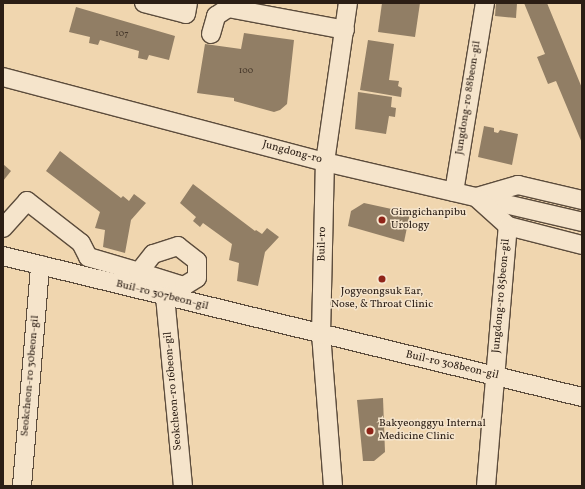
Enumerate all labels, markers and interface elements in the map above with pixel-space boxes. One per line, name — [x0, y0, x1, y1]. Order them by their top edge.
house number: 107 — [115, 29, 129, 39]
street label: Jungdong-ro 88beon-gil — [453, 40, 485, 156]
house number: 100 — [239, 66, 253, 76]
street label: Jungdong-ro — [261, 139, 323, 167]
place label: Gimgichanpibu Urology — [391, 207, 466, 233]
marker: Gimgichanpibu Urology — [376, 214, 388, 226]
street label: Buil-ro — [316, 227, 330, 261]
street label: Jungdong-ro 85beon-gil — [490, 238, 514, 354]
marker: Jogyeongsuk Ear, Nose, & Throat Clinic — [376, 273, 388, 285]
street label: Buil-ro 307beon-gil — [114, 278, 210, 314]
place label: Jogyeongsuk Ear, Nose, & Throat Clinic — [331, 286, 433, 312]
street label: Seokcheon-ro 30beon-gil — [19, 315, 43, 437]
street label: Seokcheon-ro 16beon-gil — [162, 331, 186, 451]
street label: Buil-ro 308beon-gil — [404, 349, 500, 383]
place label: Bakyeonggyu Internal Medicine Clinic — [379, 418, 486, 444]
marker: Bakyeonggyu Internal Medicine Clinic — [364, 425, 376, 437]

